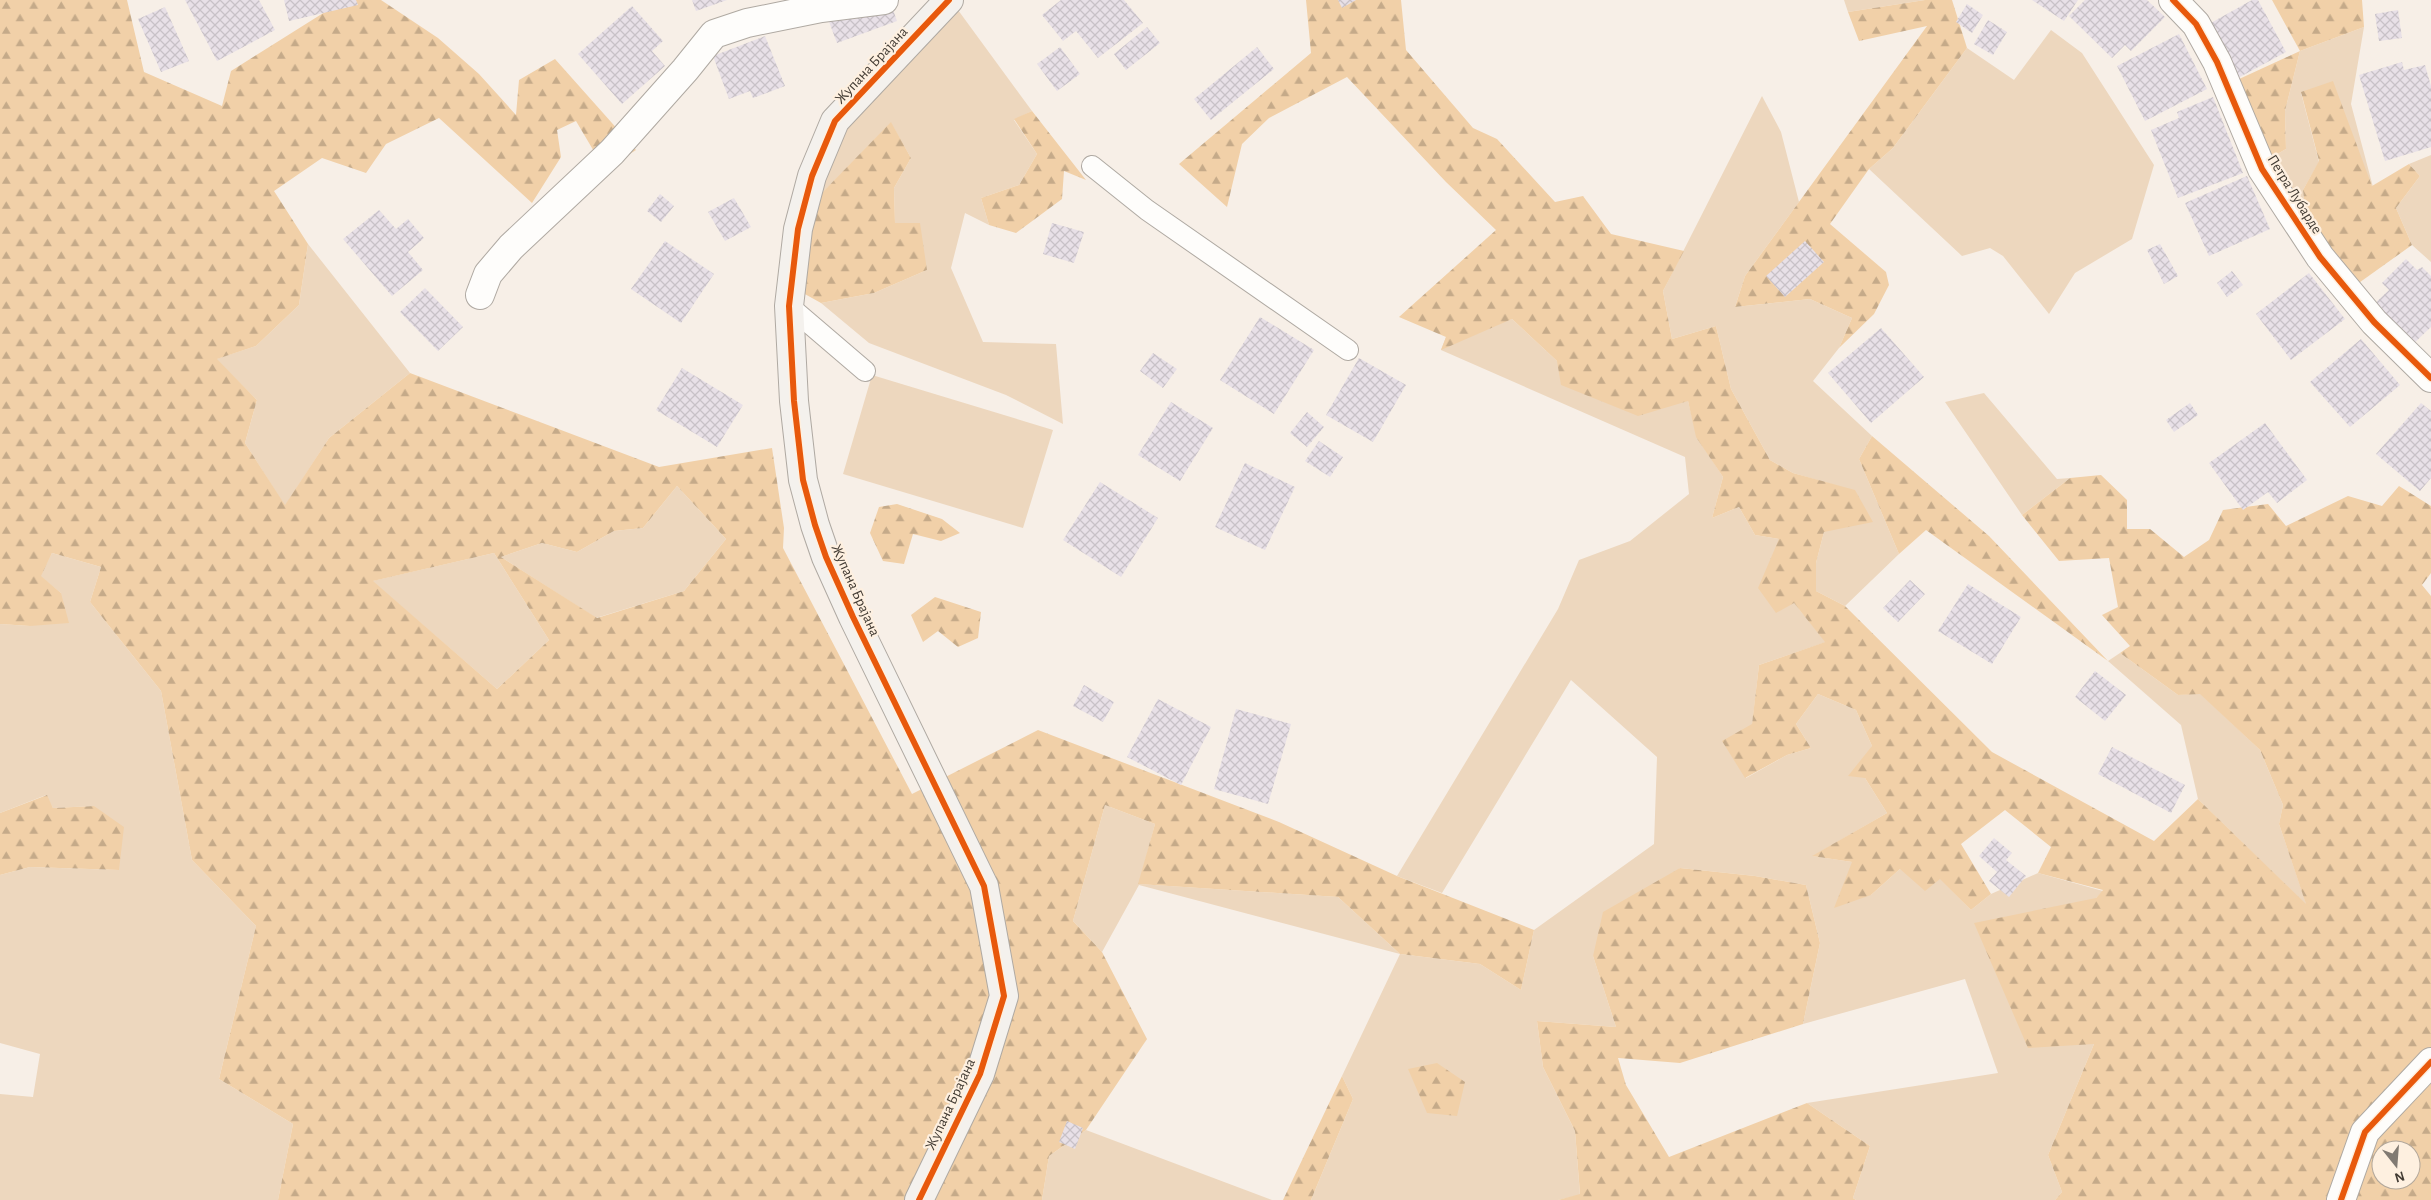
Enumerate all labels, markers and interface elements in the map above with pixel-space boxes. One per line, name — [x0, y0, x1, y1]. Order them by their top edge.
street label: Жупана Брајана — [832, 24, 911, 107]
street label: Петра Лубарде — [2264, 152, 2325, 236]
street label: Жупана Брајана — [829, 542, 883, 639]
street label: Жупана Брајана — [923, 1056, 978, 1152]
north arrow — [2371, 1140, 2421, 1190]
text: N — [2393, 1168, 2406, 1185]

